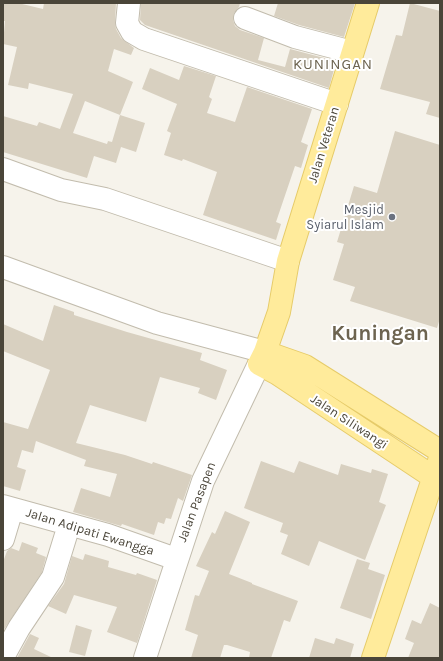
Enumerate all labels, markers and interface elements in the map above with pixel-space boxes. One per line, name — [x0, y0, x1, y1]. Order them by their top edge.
district label: KUNINGAN — [293, 56, 373, 74]
street label: Jalan Veteran — [305, 105, 343, 185]
place label: Mesjid Syiarul Islam — [306, 202, 384, 233]
marker: Mesjid Syiarul Islam — [387, 212, 397, 222]
district label: Kuningan — [331, 321, 429, 347]
street label: Jalan Siliwangi — [307, 391, 391, 453]
street label: Jalan Pasapen — [175, 460, 219, 544]
street label: Jalan Adipati Ewangga — [24, 505, 156, 559]

